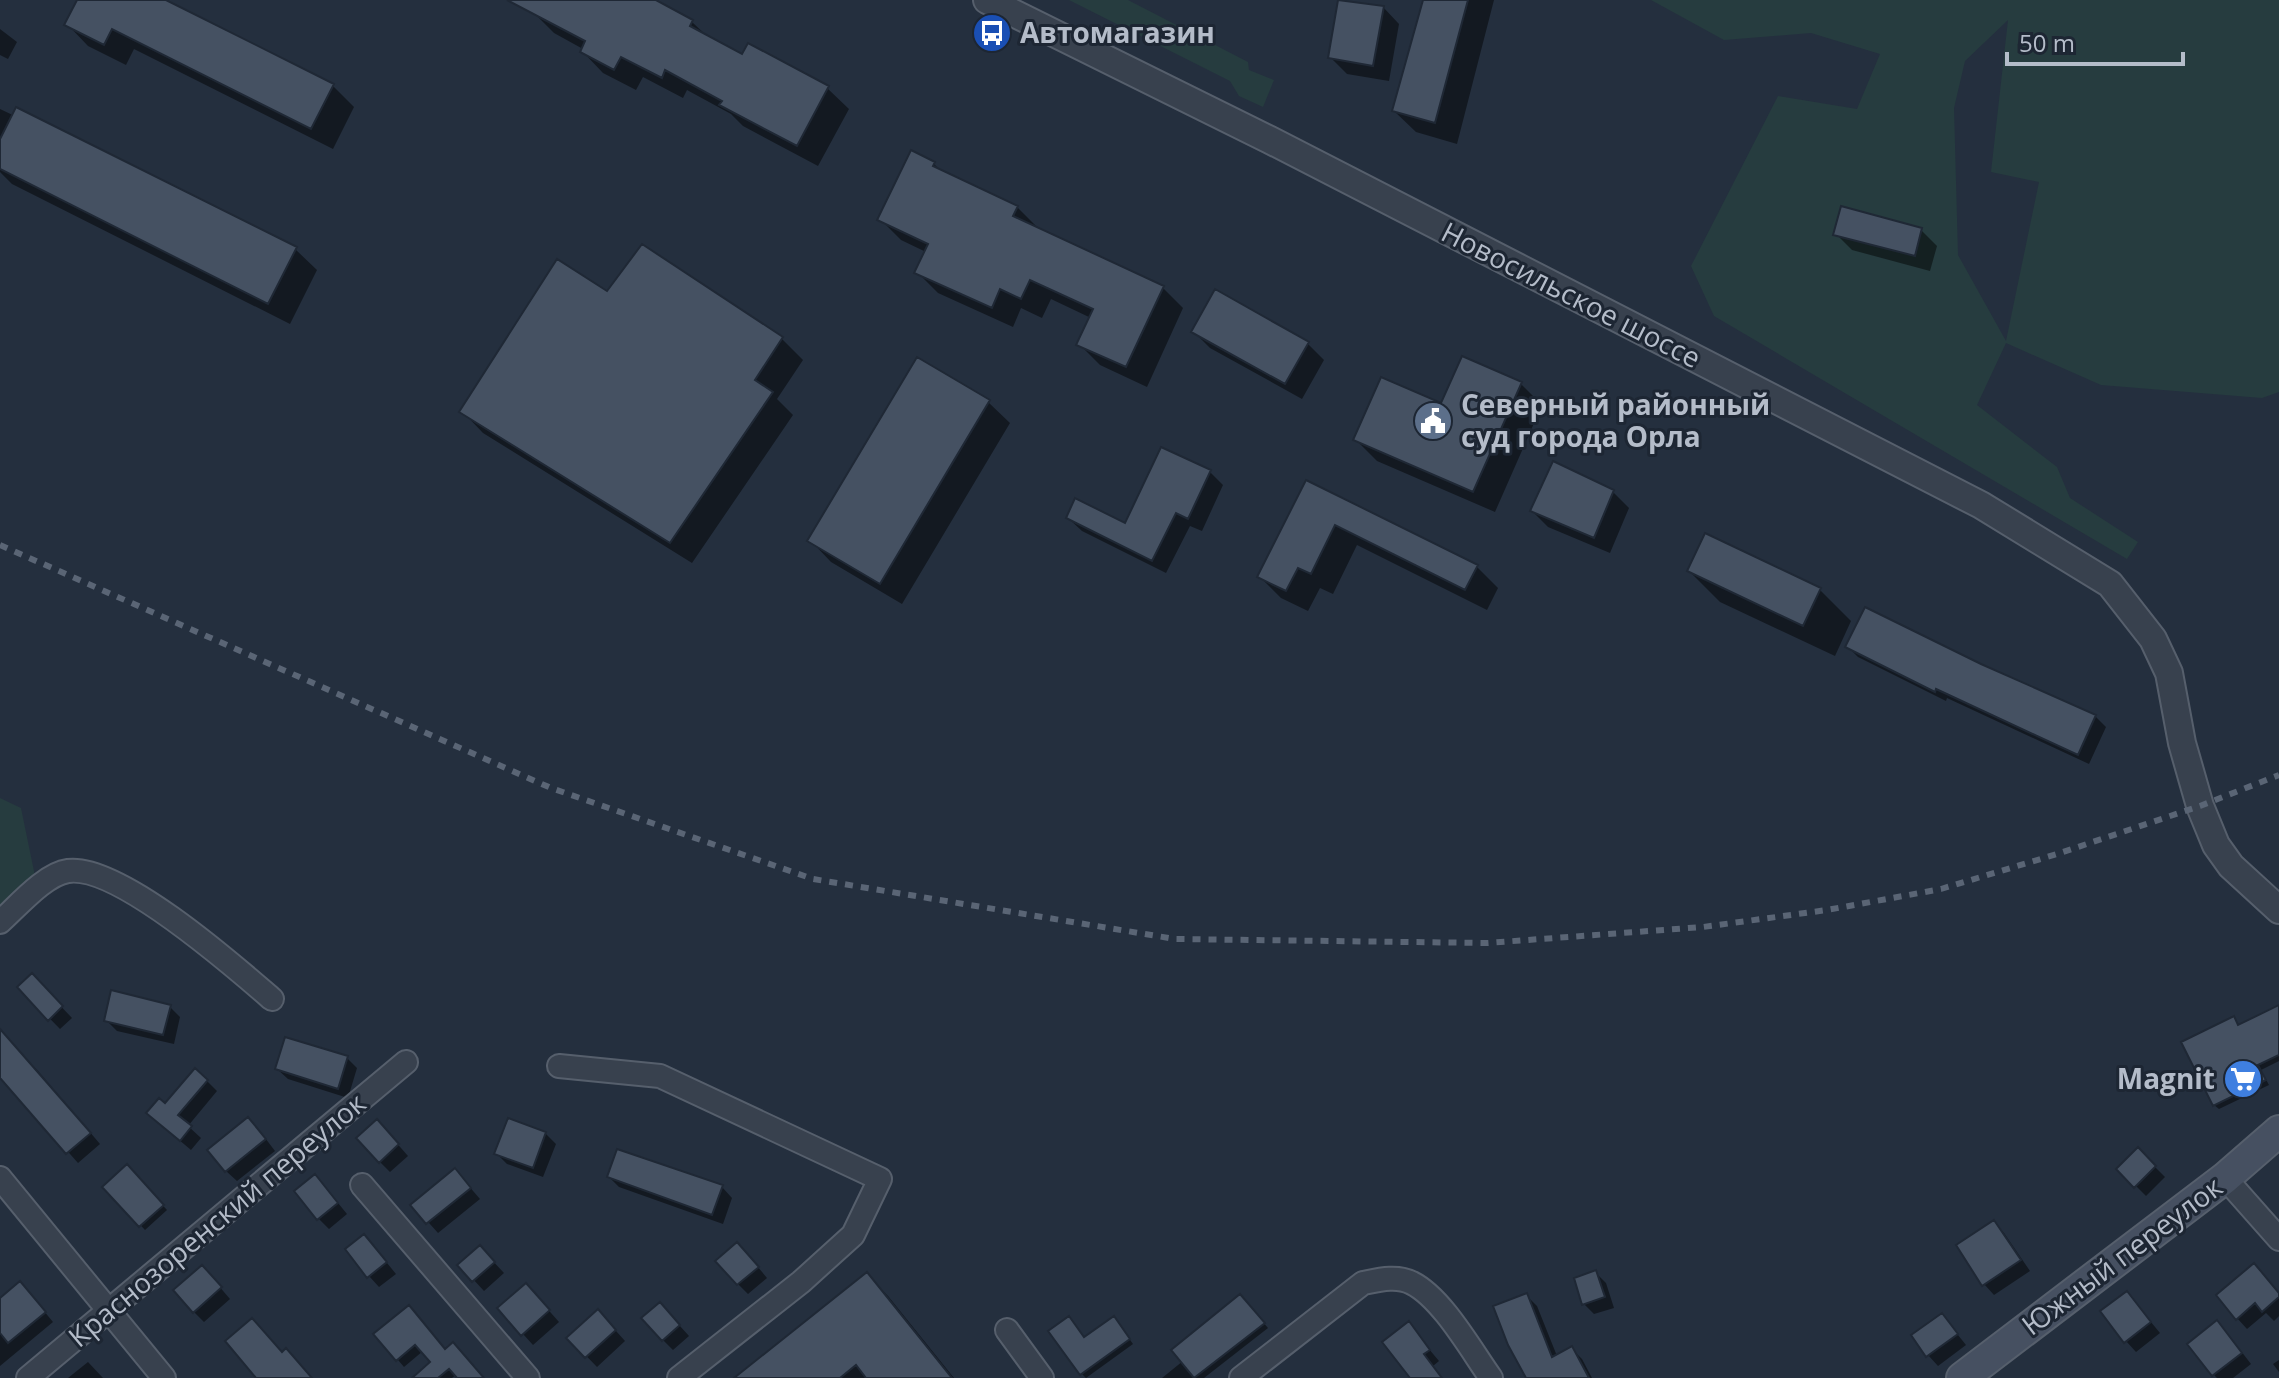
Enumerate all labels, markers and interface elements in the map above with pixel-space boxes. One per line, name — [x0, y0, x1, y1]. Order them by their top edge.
bus stop icon: Автомагазин — [971, 12, 1013, 54]
place label: Автомагазин — [1020, 13, 1215, 51]
scale bar — [2007, 16, 2183, 66]
text: 50 m — [2019, 26, 2075, 59]
street label: Новосильское шоссе — [1435, 212, 1708, 376]
place label: Северный районный суд города Орла — [1461, 385, 1770, 455]
public building icon: Северный районный суд города Орла — [1412, 400, 1454, 442]
supermarket icon: Magnit — [2222, 1058, 2264, 1100]
place label: Magnit — [2117, 1059, 2215, 1097]
street label: Краснозоренский переулок — [60, 1083, 373, 1355]
street label: Южный переулок — [2014, 1167, 2230, 1343]

